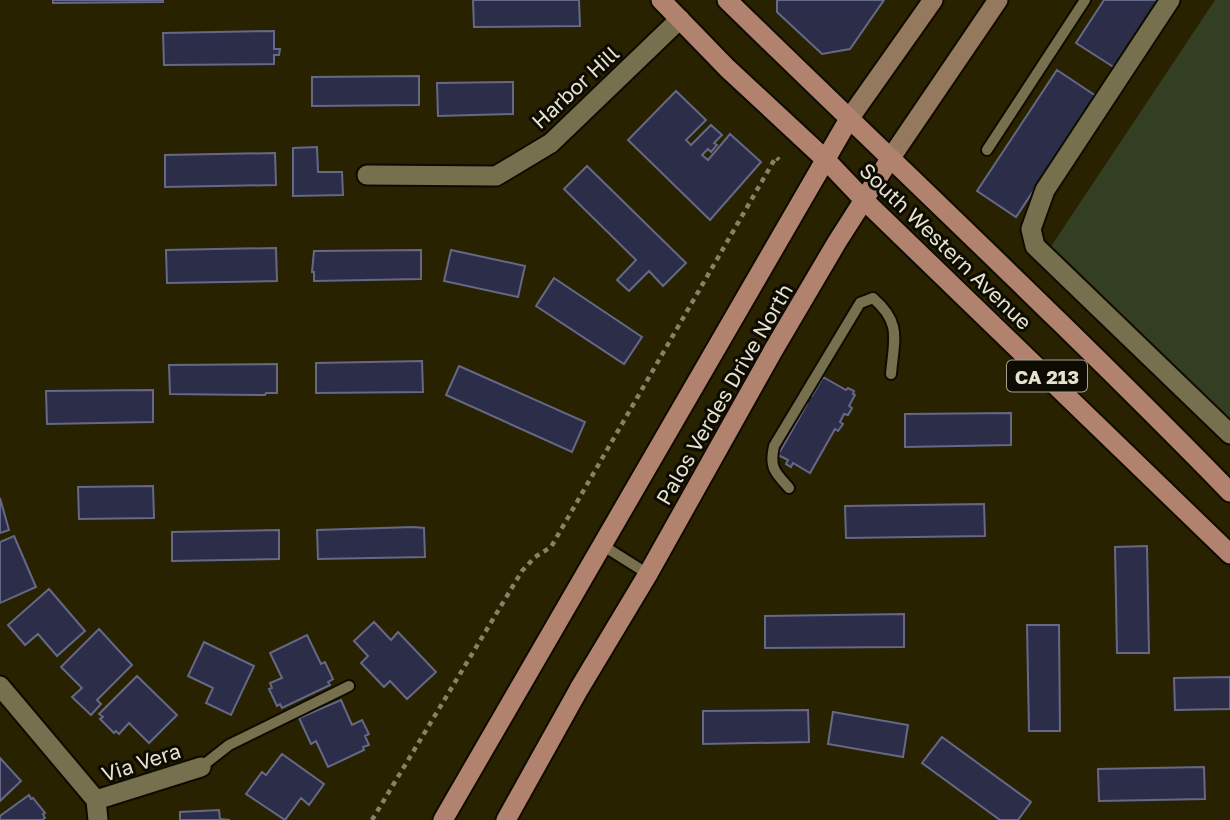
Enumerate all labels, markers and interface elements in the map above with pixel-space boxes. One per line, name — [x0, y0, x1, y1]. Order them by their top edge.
street label: Harbor Hill — [526, 40, 624, 134]
street label: South Western Avenue — [855, 157, 1037, 335]
street label: Palos Verdes Drive North — [650, 279, 798, 509]
road number: CA 213 — [1007, 360, 1087, 392]
street label: Via Vera — [98, 737, 184, 787]

